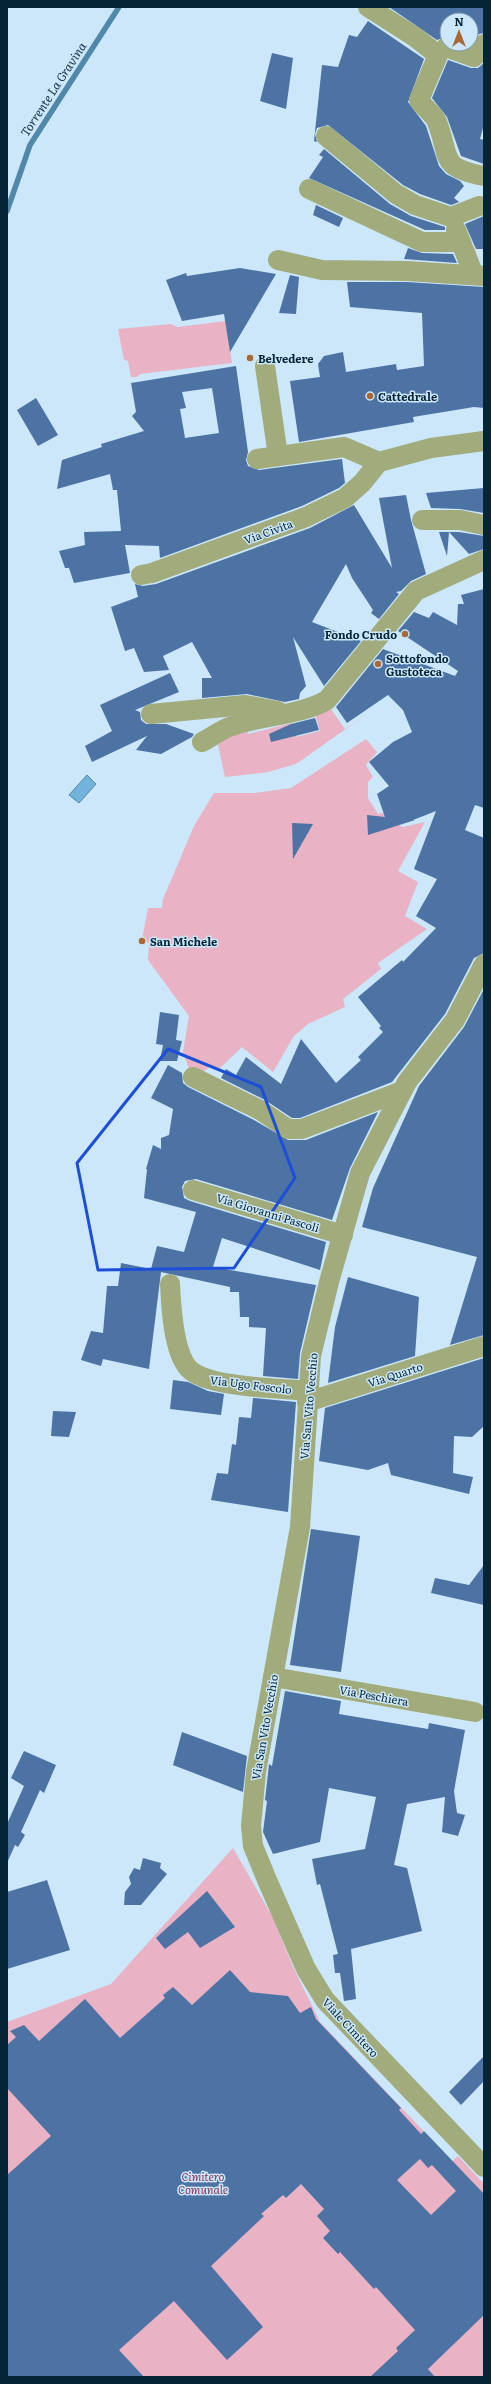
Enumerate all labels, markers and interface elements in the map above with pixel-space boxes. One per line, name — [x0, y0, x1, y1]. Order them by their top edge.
north arrow — [439, 12, 479, 52]
text: N — [454, 13, 464, 29]
water label: Torrente La Gravina — [16, 38, 90, 140]
place label: Belvedere — [258, 350, 314, 366]
marker: Belvedere — [245, 353, 255, 363]
place label: Cattedrale — [378, 388, 437, 404]
marker: Cattedrale — [365, 391, 375, 401]
street label: Via Civita — [241, 515, 295, 547]
place label: Fondo Crudo — [325, 626, 397, 642]
marker: Fondo Crudo — [400, 629, 410, 639]
place label: Sottofondo Gustoteca — [386, 650, 449, 679]
marker: Sottofondo Gustoteca — [373, 659, 383, 669]
place label: San Michele — [150, 933, 217, 949]
marker: San Michele — [137, 936, 147, 946]
street label: Via Giovanni Pascoli — [215, 1189, 322, 1235]
street label: Via San Vito Vecchio — [295, 1352, 321, 1460]
street label: Via Quarto — [365, 1358, 425, 1390]
street label: Via Ugo Foscolo — [209, 1371, 293, 1397]
street label: Via San Vito Vecchio — [247, 1673, 281, 1781]
street label: Via Peschiera — [338, 1681, 410, 1709]
street label: Viale Cimitero — [319, 1994, 383, 2060]
park label: Cimitero Comunale — [178, 2168, 228, 2197]

